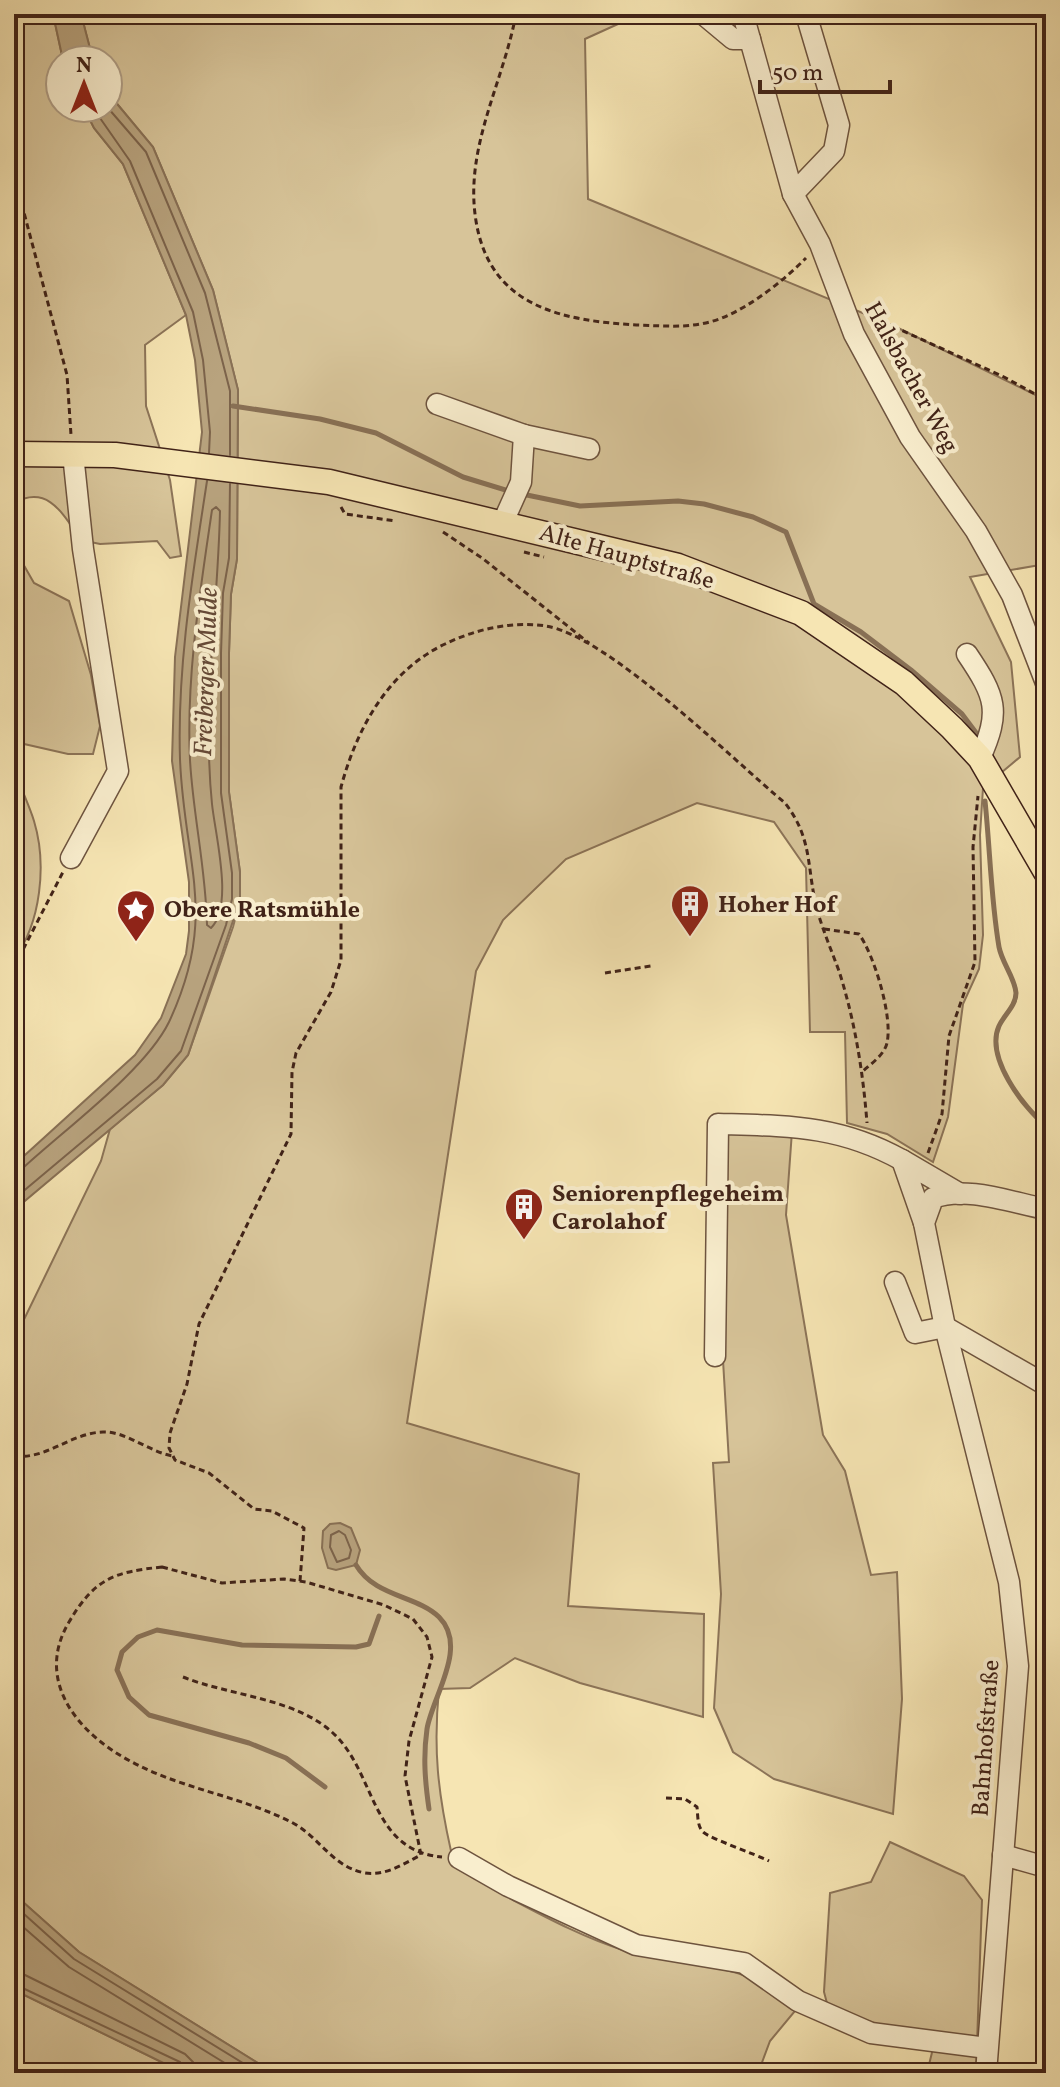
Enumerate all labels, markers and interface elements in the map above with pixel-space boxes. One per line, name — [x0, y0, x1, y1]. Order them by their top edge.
north arrow — [44, 44, 124, 124]
scale bar — [760, 44, 890, 94]
text: N — [76, 51, 92, 82]
text: 50 m — [772, 57, 824, 91]
street label: Halsbacher Weg — [855, 296, 966, 460]
street label: Alte Hauptstraße — [535, 517, 718, 599]
water label: Freiberger Mulde — [186, 586, 228, 757]
building icon: Hoher Hof — [669, 883, 711, 938]
place icon: Obere Ratsmühle — [115, 888, 157, 943]
place label: Hoher Hof — [718, 889, 838, 923]
place label: Obere Ratsmühle — [164, 894, 360, 928]
place label: Seniorenpflegeheim Carolahof — [552, 1178, 784, 1240]
building icon: Seniorenpflegeheim Carolahof — [503, 1186, 545, 1241]
street label: Bahnhofstraße — [965, 1659, 1009, 1818]

